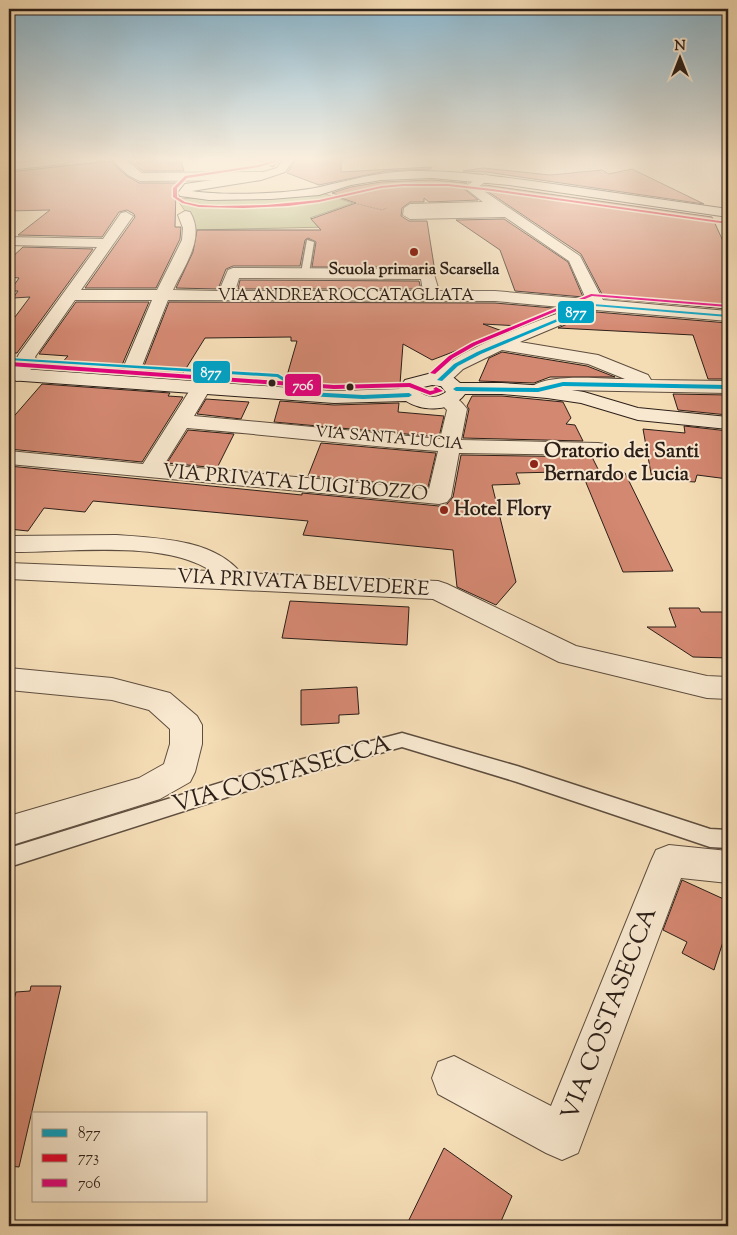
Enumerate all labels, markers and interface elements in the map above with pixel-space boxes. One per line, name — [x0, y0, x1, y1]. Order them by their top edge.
north arrow — [654, 32, 704, 82]
text: N — [674, 37, 686, 57]
marker: Scuola primaria Scarsella — [408, 246, 420, 258]
place label: Scuola primaria Scarsella — [329, 259, 500, 282]
street label: VIA ANDREA ROCCATAGLIATA — [218, 285, 474, 308]
line badge: 877 — [557, 300, 595, 324]
text: 877 — [565, 304, 587, 324]
line badge: 877 — [192, 360, 231, 384]
text: 877 — [200, 364, 222, 384]
line badge: 706 — [284, 373, 322, 397]
text: 706 — [292, 377, 314, 397]
unlabelled marker — [267, 378, 277, 388]
unlabelled marker — [345, 382, 355, 392]
street label: VIA SANTA LUCIA — [314, 421, 464, 457]
place label: Oratorio dei Santi Bernardo e Lucia — [544, 438, 700, 490]
street label: VIA PRIVATA LUIGI BOZZO — [161, 458, 429, 510]
marker: Oratorio dei Santi Bernardo e Lucia — [528, 458, 540, 470]
place label: Hotel Flory — [454, 496, 551, 525]
marker: Hotel Flory — [438, 504, 450, 516]
street label: VIA PRIVATA BELVEDERE — [176, 563, 430, 605]
street label: VIA COSTASECCA — [169, 727, 396, 822]
street label: VIA COSTASECCA — [554, 902, 667, 1126]
legend — [32, 1112, 208, 1202]
text: 877 — [78, 1124, 101, 1145]
text: 773 — [78, 1148, 99, 1169]
text: 706 — [78, 1174, 101, 1195]

